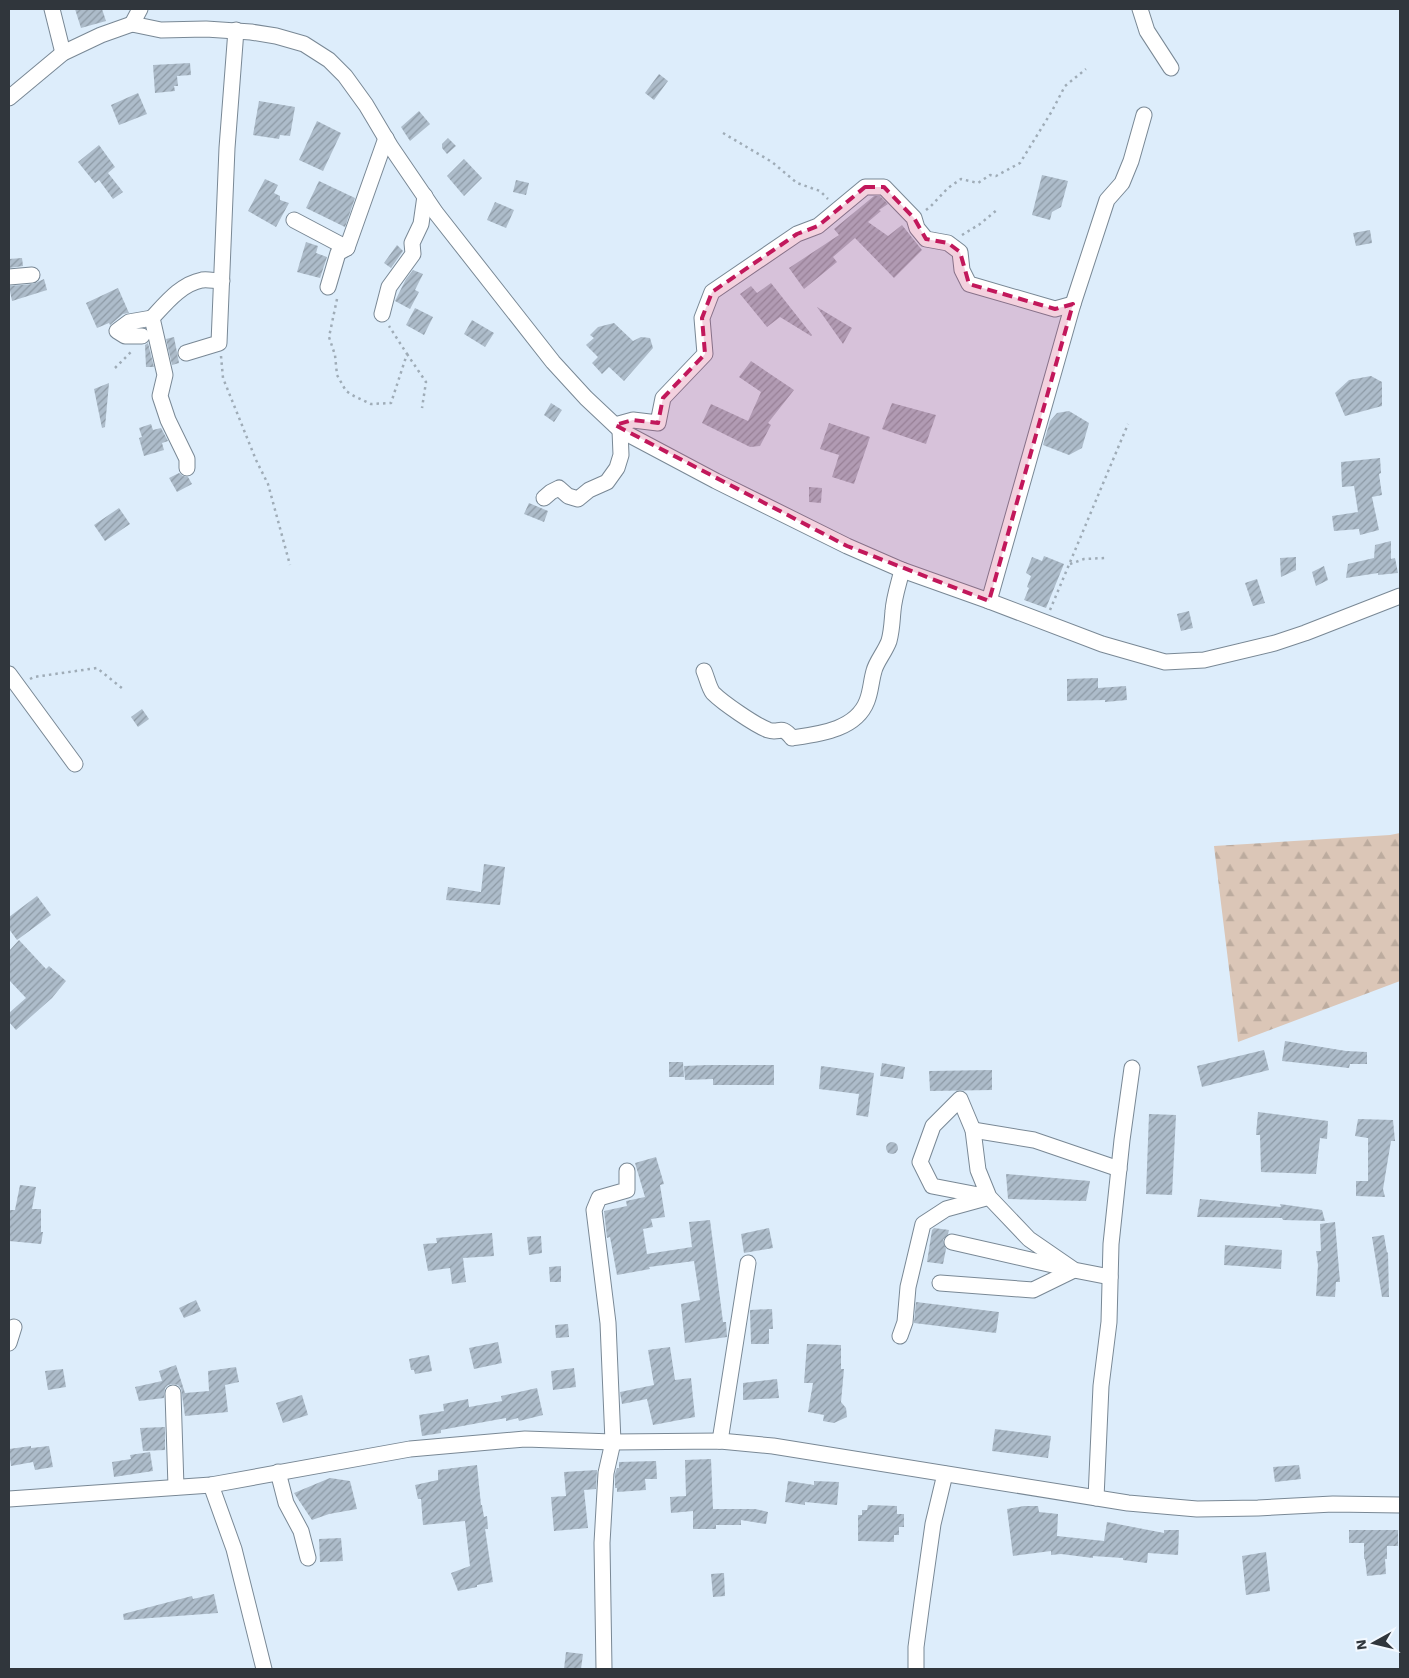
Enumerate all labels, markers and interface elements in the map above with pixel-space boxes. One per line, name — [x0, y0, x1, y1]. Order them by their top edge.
north arrow — [1349, 1618, 1399, 1668]
text: N — [1352, 1639, 1370, 1651]

